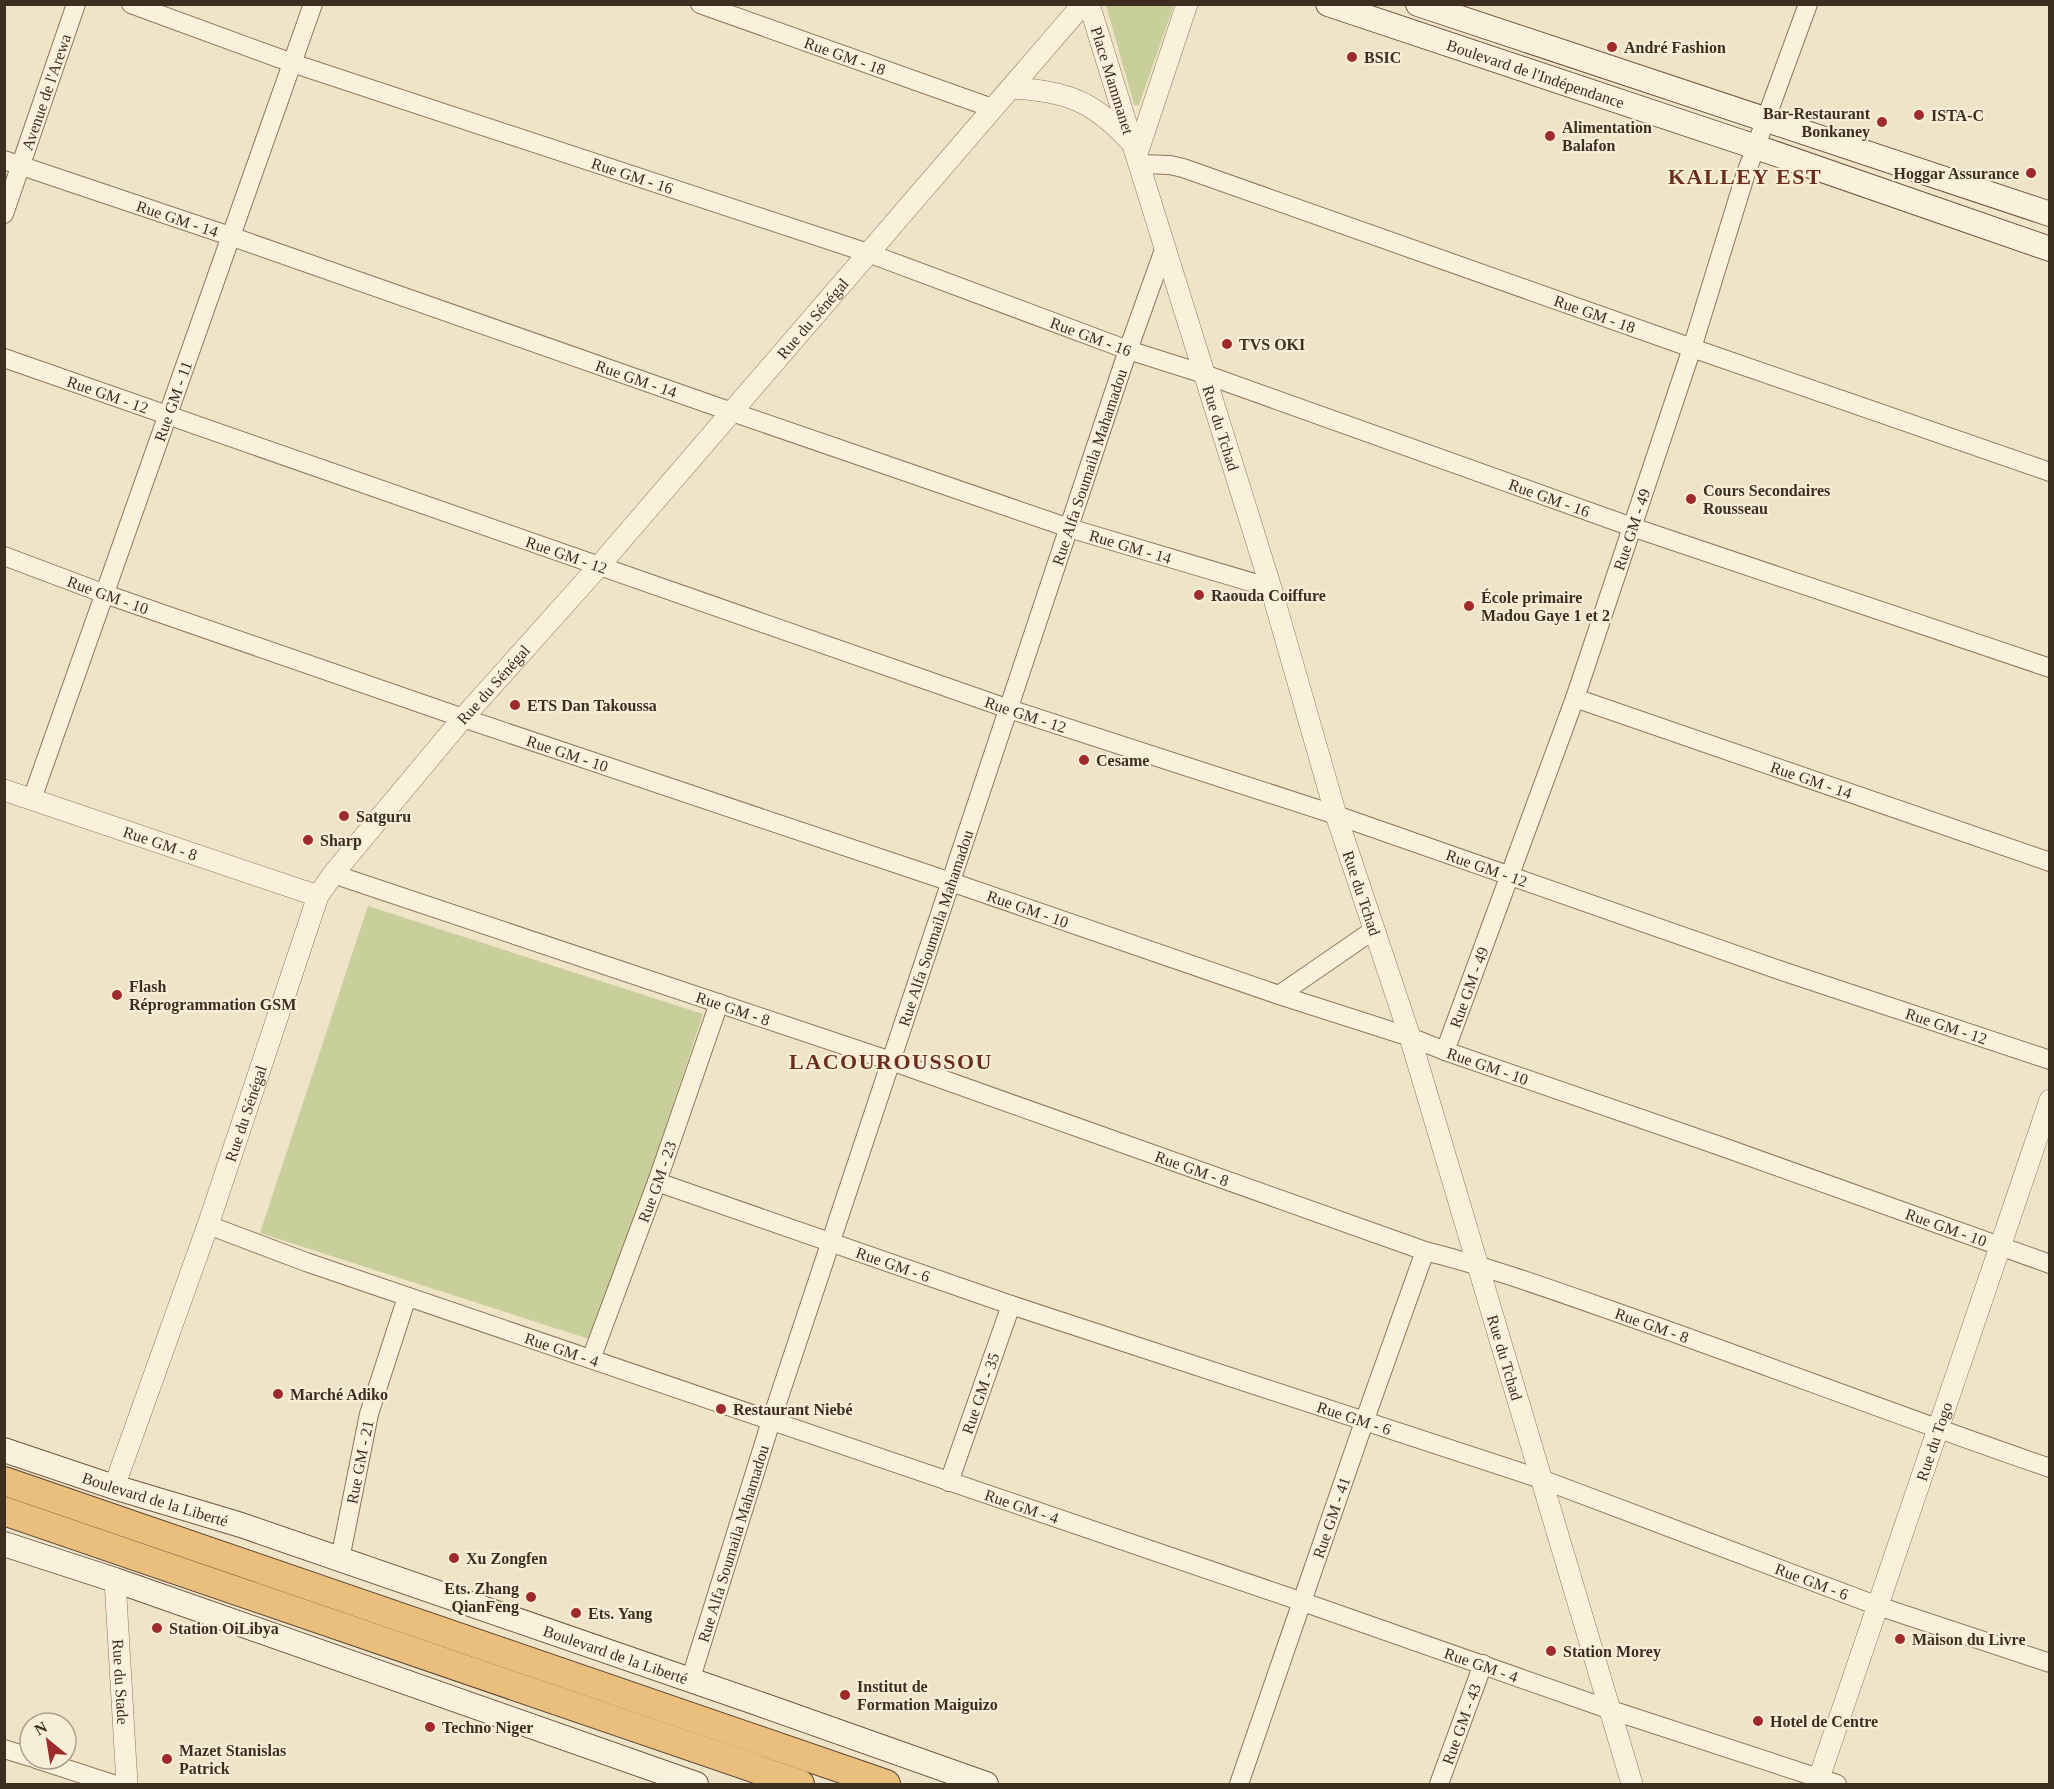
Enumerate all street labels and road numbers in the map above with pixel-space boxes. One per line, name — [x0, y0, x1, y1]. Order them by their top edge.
street label: Place Mammanet — [1088, 25, 1138, 137]
street label: Avenue de l'Arewa — [18, 32, 74, 152]
street label: Rue GM - 18 — [802, 33, 888, 78]
street label: Boulevard de l'Indépendance — [1445, 36, 1627, 111]
street label: Rue GM - 16 — [590, 154, 675, 197]
street label: Rue GM - 14 — [135, 197, 220, 240]
street label: Rue du Sénégal — [773, 274, 852, 362]
street label: Rue GM - 18 — [1552, 291, 1638, 336]
street label: Rue GM - 16 — [1048, 313, 1134, 359]
street label: Rue GM - 14 — [593, 356, 679, 401]
street label: Rue GM - 11 — [151, 359, 195, 444]
street label: Rue Alfa Soumaila Mahamadou — [1048, 367, 1130, 567]
street label: Rue GM - 12 — [65, 372, 151, 416]
street label: Rue du Tchad — [1200, 383, 1242, 473]
street label: Rue GM - 16 — [1507, 475, 1592, 520]
street label: Rue GM - 49 — [1610, 486, 1653, 572]
street label: Rue GM - 14 — [1087, 526, 1174, 567]
street label: Rue GM - 12 — [524, 532, 610, 577]
street label: Rue GM - 10 — [65, 572, 151, 617]
street label: Rue du Sénégal — [453, 641, 533, 728]
street label: Rue GM - 12 — [983, 693, 1069, 736]
street label: Rue GM - 10 — [525, 732, 610, 775]
street label: Rue GM - 14 — [1768, 758, 1854, 801]
street label: Rue GM - 8 — [121, 822, 199, 863]
street label: Rue Alfa Soumaila Mahamadou — [895, 828, 976, 1028]
street label: Rue GM - 12 — [1444, 846, 1530, 890]
street label: Rue du Tchad — [1340, 848, 1384, 938]
street label: Rue GM - 10 — [985, 887, 1071, 930]
street label: Rue GM - 49 — [1446, 944, 1491, 1030]
street label: Rue GM - 8 — [694, 988, 772, 1028]
street label: Rue GM - 12 — [1903, 1004, 1989, 1047]
street label: Rue GM - 10 — [1445, 1044, 1531, 1088]
street label: Rue du Sénégal — [221, 1063, 269, 1164]
street label: Rue GM - 23 — [634, 1139, 679, 1225]
street label: Rue GM - 8 — [1153, 1147, 1231, 1189]
street label: Rue GM - 10 — [1903, 1205, 1989, 1249]
street label: Rue GM - 6 — [854, 1243, 932, 1285]
street label: Rue GM - 8 — [1613, 1304, 1691, 1346]
street label: Rue du Tchad — [1484, 1313, 1526, 1402]
street label: Rue GM - 4 — [523, 1329, 601, 1370]
street label: Rue GM - 35 — [958, 1350, 1002, 1436]
street label: Rue GM - 6 — [1315, 1398, 1393, 1438]
street label: Rue du Togo — [1912, 1400, 1955, 1483]
street label: Rue GM - 21 — [343, 1419, 376, 1505]
street label: Rue Alfa Soumaila Mahamadou — [694, 1443, 772, 1644]
street label: Boulevard de la Liberté — [80, 1468, 230, 1529]
street label: Rue GM - 41 — [1309, 1475, 1353, 1560]
street label: Rue GM - 4 — [983, 1486, 1061, 1527]
street label: Rue GM - 6 — [1773, 1560, 1851, 1603]
street label: Boulevard de la Liberté — [541, 1621, 690, 1687]
street label: Rue du Stade — [110, 1639, 132, 1725]
street label: Rue GM - 4 — [1442, 1644, 1520, 1685]
street label: Rue GM - 43 — [1438, 1681, 1484, 1767]

